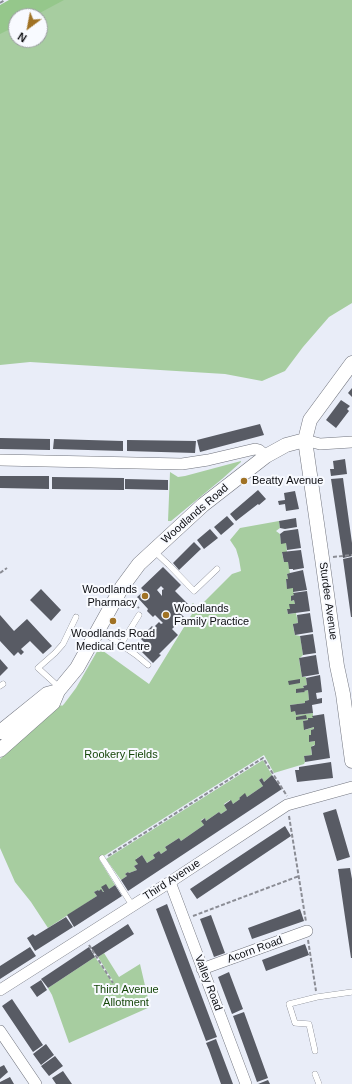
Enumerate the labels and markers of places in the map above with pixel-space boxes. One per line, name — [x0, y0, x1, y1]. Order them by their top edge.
place label: Beatty Avenue — [252, 474, 323, 488]
marker: Beatty Avenue — [239, 476, 249, 486]
place label: Woodlands Pharmacy — [82, 583, 137, 609]
marker: Woodlands Pharmacy — [140, 591, 150, 601]
place label: Woodlands Family Practice — [174, 602, 249, 628]
marker: Woodlands Family Practice — [161, 610, 171, 620]
marker: Woodlands Road Medical Centre — [108, 616, 118, 626]
place label: Woodlands Road Medical Centre — [71, 627, 155, 653]

